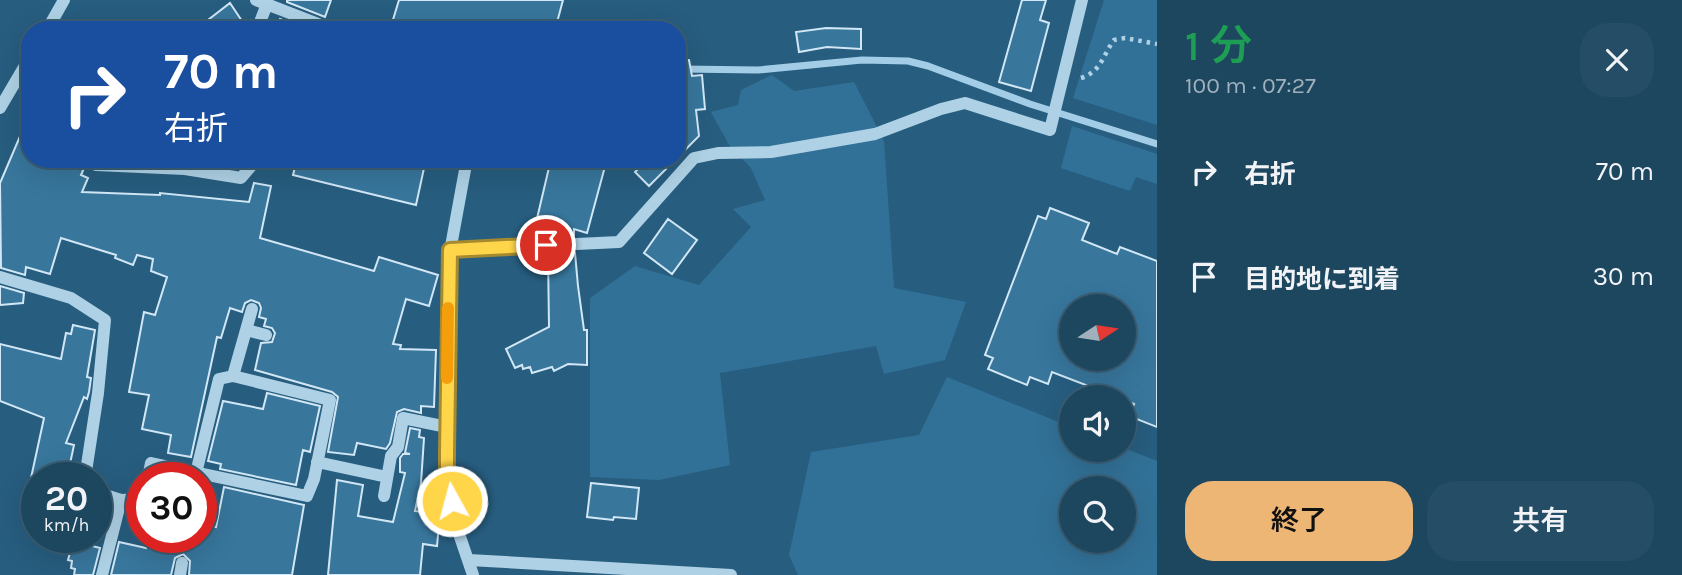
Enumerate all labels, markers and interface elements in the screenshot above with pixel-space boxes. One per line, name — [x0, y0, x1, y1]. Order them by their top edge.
text: 1 分 — [1185, 21, 1252, 71]
button: close — [1580, 23, 1654, 97]
text: 70 m — [164, 43, 278, 100]
icon: right — [49, 49, 140, 140]
text: 100 m · 07:27 — [1185, 72, 1316, 99]
text: 右折 — [164, 110, 228, 147]
icon: right — [1185, 153, 1223, 191]
text: 70 m — [1596, 156, 1654, 187]
text: 右折 — [1244, 159, 1296, 190]
pin — [516, 215, 576, 275]
icon: arrive — [527, 226, 565, 264]
icon: arrive — [1185, 258, 1223, 296]
text: 30 m — [1593, 261, 1654, 292]
text: 目的地に到着 — [1244, 264, 1400, 295]
north arrow — [1059, 294, 1136, 371]
map controls — [1059, 294, 1136, 553]
button: sound — [1059, 385, 1136, 462]
speed limit sign: 30 — [126, 462, 217, 553]
position arrow — [415, 464, 489, 538]
button: search — [1059, 476, 1136, 553]
text: 20 — [45, 478, 88, 519]
button: 終了 — [1185, 481, 1413, 561]
button: 共有 — [1427, 481, 1654, 561]
text: km/h — [44, 514, 89, 536]

